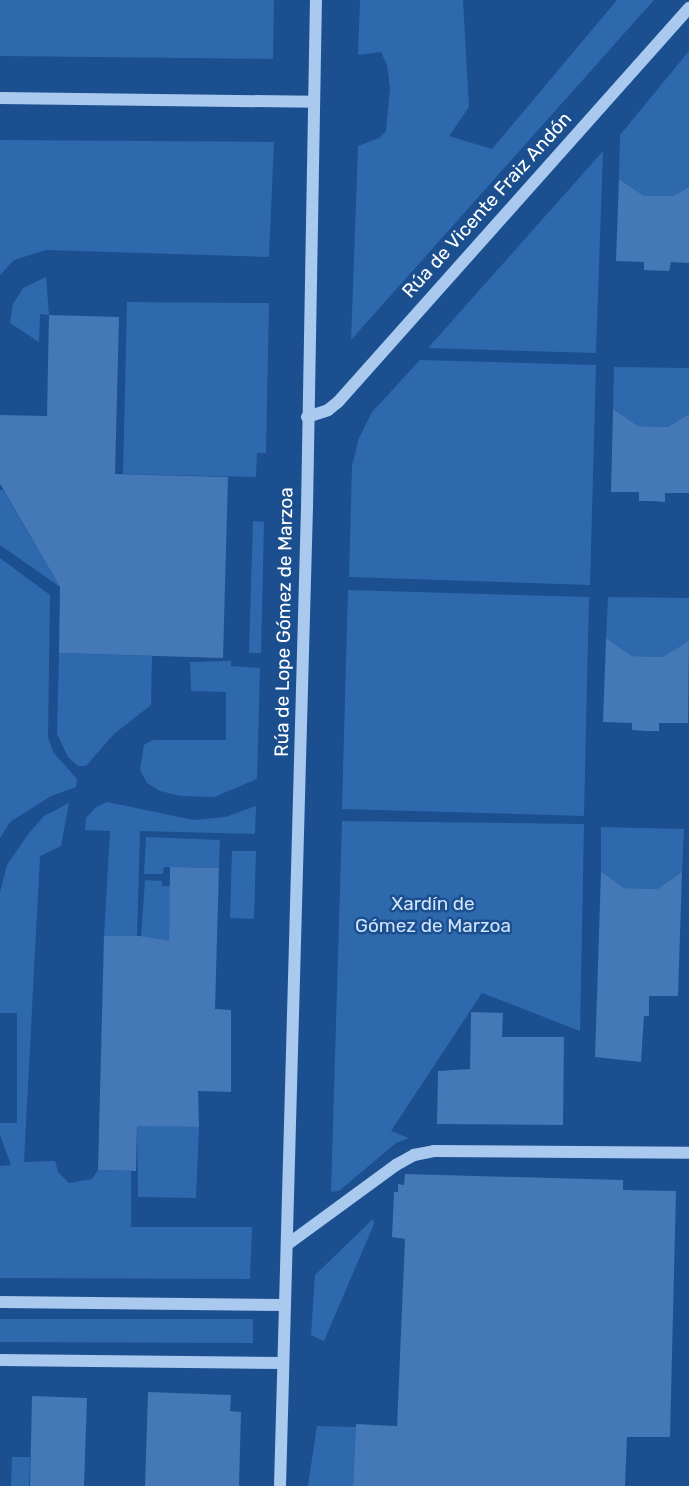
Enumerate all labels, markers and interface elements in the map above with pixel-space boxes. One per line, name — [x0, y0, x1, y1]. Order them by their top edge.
street label: Rúa de Vicente Fraiz Andón — [397, 107, 577, 303]
street label: Rúa de Lope Gómez de Marzoa — [270, 487, 298, 757]
park label: Xardín de Gómez de Marzoa — [355, 893, 511, 937]

